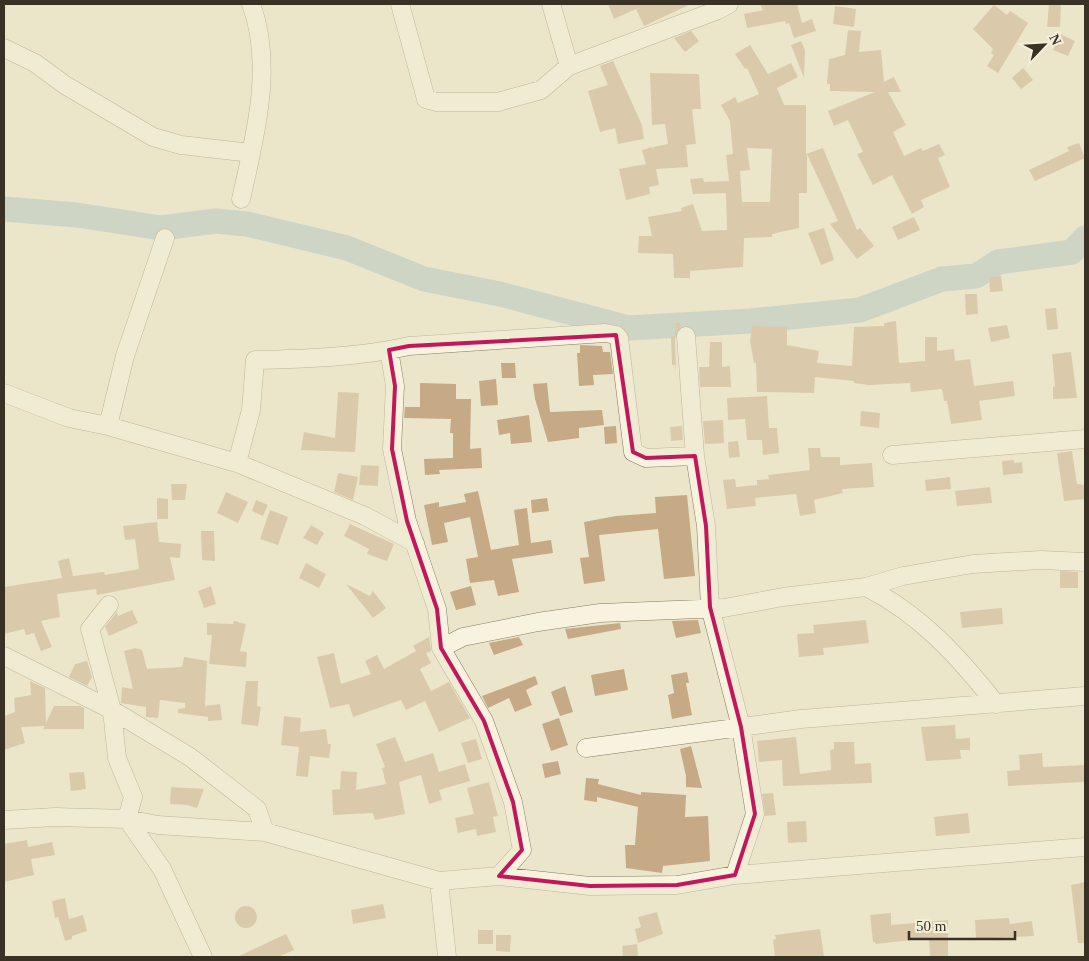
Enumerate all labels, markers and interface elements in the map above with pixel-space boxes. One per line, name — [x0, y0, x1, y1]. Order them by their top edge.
north arrow — [1019, 20, 1069, 70]
text: N — [1046, 32, 1064, 47]
scale bar — [909, 908, 1015, 940]
text: 50 m — [916, 918, 947, 934]

